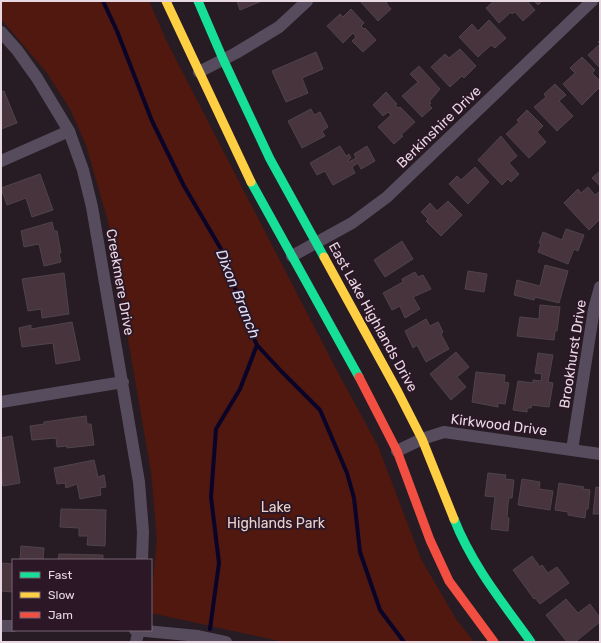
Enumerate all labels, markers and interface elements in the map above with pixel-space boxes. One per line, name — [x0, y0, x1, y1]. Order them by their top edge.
street label: Berkinshire Drive — [393, 82, 485, 172]
street label: Creekmere Drive — [102, 227, 138, 337]
street label: East Lake Highlands Drive — [325, 239, 421, 395]
water label: Dixon Branch — [212, 247, 264, 341]
street label: Brookhurst Drive — [556, 298, 590, 410]
street label: Kirkwood Drive — [450, 411, 548, 439]
park label: Lake Highlands Park — [227, 499, 326, 532]
legend — [12, 559, 152, 631]
text: Fast — [48, 568, 72, 582]
text: Slow — [48, 588, 75, 602]
text: Jam — [48, 608, 73, 622]

